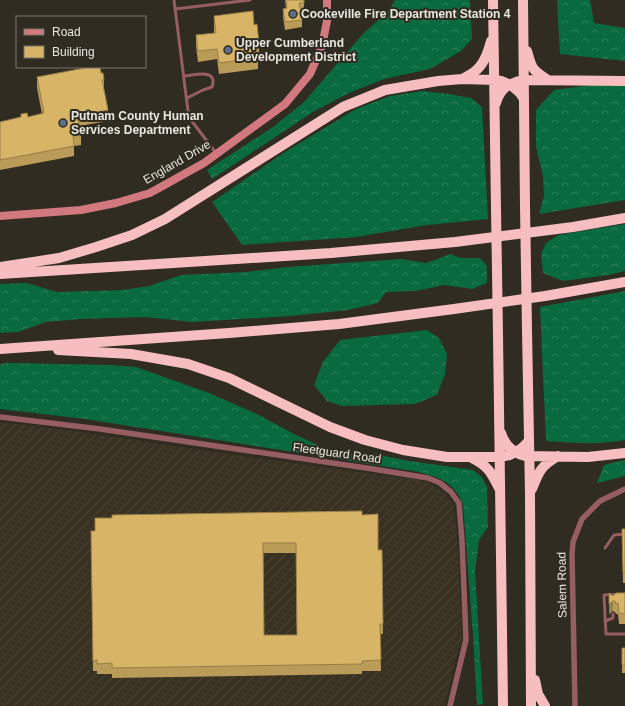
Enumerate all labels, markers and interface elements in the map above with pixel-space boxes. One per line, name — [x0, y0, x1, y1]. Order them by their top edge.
place label: Cookeville Fire Department Station 4 — [301, 7, 511, 21]
marker: Cookeville Fire Department Station 4 — [288, 9, 298, 19]
legend — [16, 16, 146, 68]
text: Road — [52, 25, 81, 39]
place label: Upper Cumberland Development District — [236, 36, 356, 64]
text: Building — [52, 45, 95, 59]
marker: Upper Cumberland Development District — [223, 45, 233, 55]
place label: Putnam County Human Services Department — [71, 109, 204, 137]
marker: Putnam County Human Services Department — [58, 118, 68, 128]
street label: England Drive — [141, 137, 213, 187]
street label: Fleetguard Road — [292, 440, 382, 466]
street label: Salem Road — [554, 552, 570, 618]

